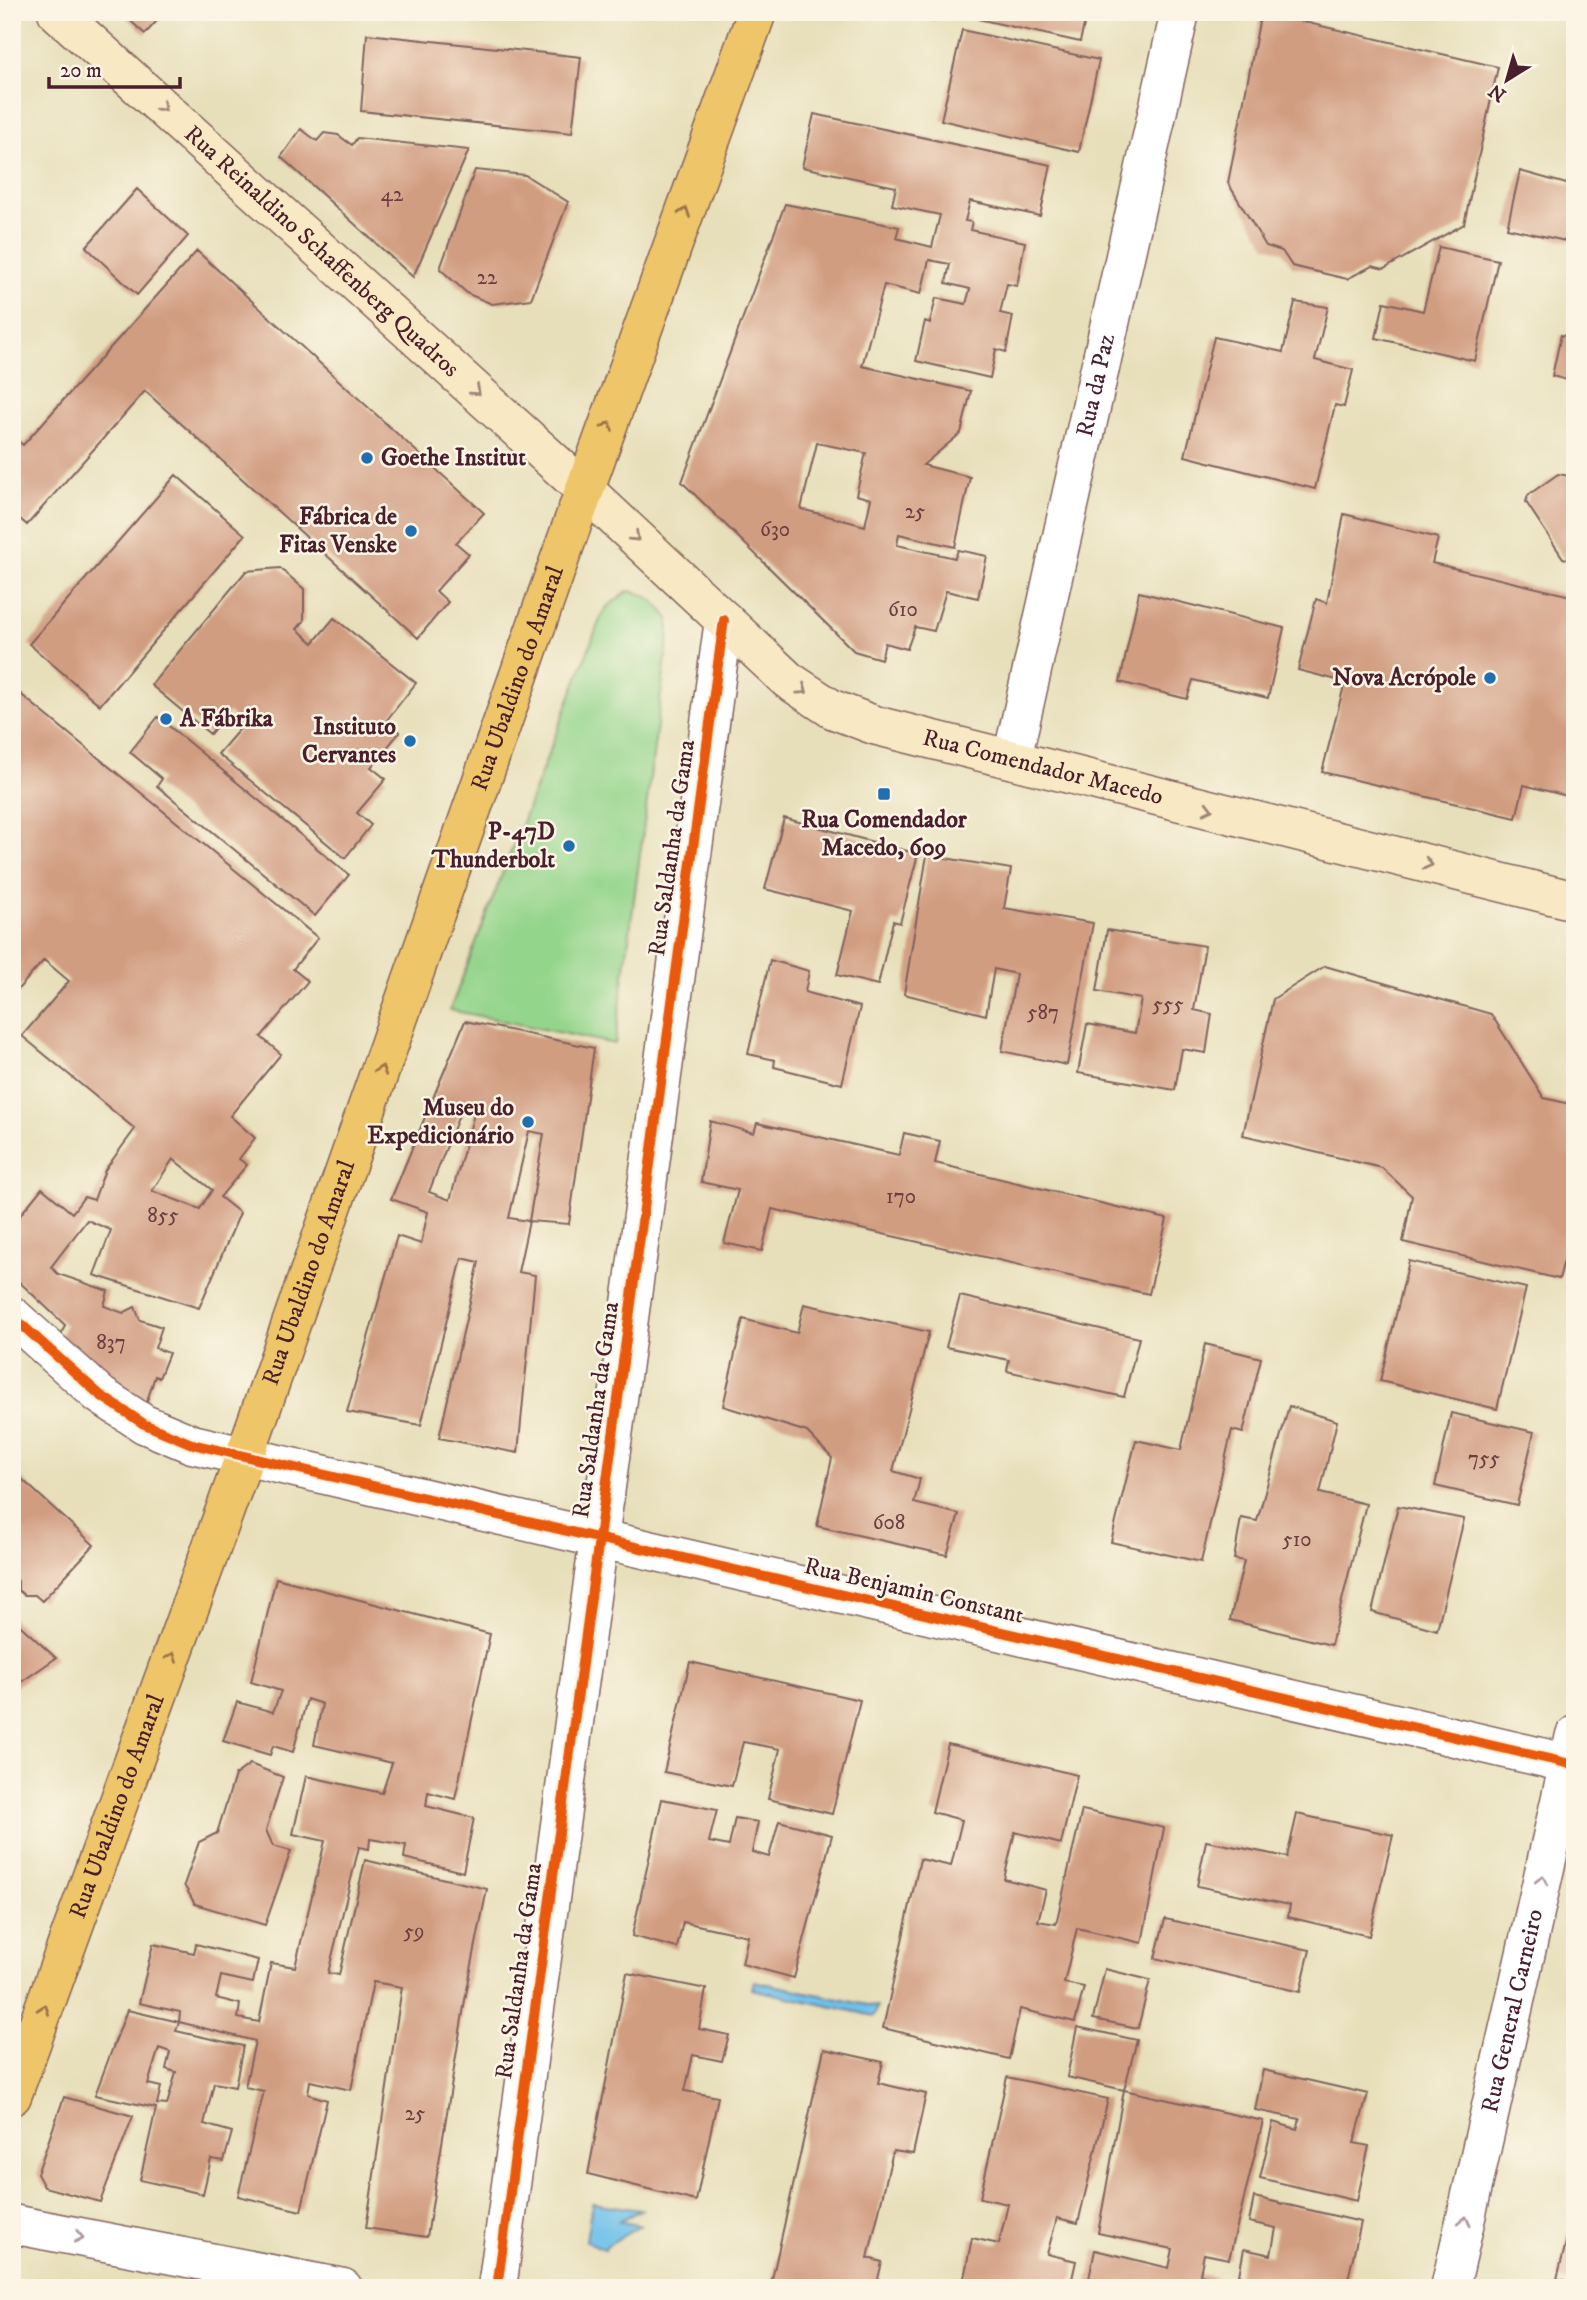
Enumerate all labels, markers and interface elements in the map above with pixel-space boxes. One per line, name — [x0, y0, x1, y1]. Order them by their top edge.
scale bar — [49, 46, 180, 90]
north arrow — [1472, 46, 1542, 116]
text: 20 m — [60, 58, 102, 84]
text: N — [1484, 78, 1511, 106]
one-way arrow — [154, 99, 167, 111]
street label: Rua Reinaldino Schaffenberg Quadros — [178, 119, 466, 384]
house number: 42 — [381, 182, 404, 208]
one-way arrow — [677, 207, 691, 219]
house number: 22 — [477, 265, 498, 291]
street label: Rua da Paz — [1070, 330, 1122, 440]
one-way arrow — [468, 383, 481, 396]
one-way arrow — [600, 421, 614, 433]
place label: Goethe Institut — [381, 443, 526, 473]
marker: Goethe Institut — [359, 450, 375, 466]
house number: 25 — [905, 499, 925, 525]
place label: Fábrica de Fitas Venske — [279, 502, 397, 560]
house number: 630 — [760, 517, 790, 543]
marker: Fábrica de Fitas Venske — [403, 523, 419, 539]
one-way arrow — [627, 529, 640, 542]
street label: Rua Ubaldino do Amaral — [464, 561, 571, 795]
house number: 610 — [888, 597, 918, 623]
place label: Nova Acrópole — [1332, 663, 1476, 693]
marker: Nova Acrópole — [1482, 670, 1498, 686]
one-way arrow — [795, 682, 808, 694]
place label: A Fábrika — [179, 704, 274, 734]
marker: A Fábrika — [158, 711, 174, 727]
place label: Instituto Cervantes — [302, 712, 396, 770]
street label: Rua Comendador Macedo — [919, 723, 1166, 812]
marker: Instituto Cervantes — [402, 733, 418, 749]
street label: Rua Saldanha da Gama — [642, 737, 702, 958]
marker: Rua Comendador Macedo, 609 — [876, 786, 892, 802]
one-way arrow — [1202, 801, 1214, 815]
place label: Rua Comendador Macedo, 609 — [801, 805, 968, 863]
place label: P-47D Thunderbolt — [431, 817, 555, 875]
marker: P-47D Thunderbolt — [561, 838, 577, 854]
one-way arrow — [1422, 856, 1434, 870]
house number: 555 — [1152, 992, 1184, 1018]
house number: 587 — [1027, 1000, 1059, 1026]
one-way arrow — [373, 1064, 387, 1076]
place label: Museu do Expedicionário — [367, 1093, 514, 1151]
marker: Museu do Expedicionário — [520, 1114, 536, 1130]
street label: Rua Ubaldino do Amaral — [256, 1156, 363, 1389]
house number: 170 — [886, 1184, 916, 1210]
house number: 855 — [147, 1203, 179, 1229]
street label: Rua Saldanha da Gama — [566, 1299, 626, 1520]
house number: 837 — [96, 1330, 126, 1356]
house number: 755 — [1468, 1446, 1500, 1472]
house number: 608 — [873, 1510, 905, 1536]
house number: 510 — [1282, 1527, 1312, 1553]
street label: Rua Benjamin Constant — [801, 1551, 1027, 1631]
one-way arrow — [164, 1652, 178, 1664]
street label: Rua Ubaldino do Amaral — [63, 1690, 172, 1923]
street label: Rua Saldanha da Gama — [489, 1860, 549, 2081]
one-way arrow — [1534, 1874, 1548, 1886]
street label: Rua General Carneiro — [1475, 1906, 1550, 2116]
house number: 59 — [404, 1919, 424, 1945]
one-way arrow — [36, 2004, 50, 2016]
house number: 25 — [405, 2101, 425, 2127]
one-way arrow — [1457, 2215, 1471, 2227]
one-way arrow — [73, 2228, 85, 2243]

